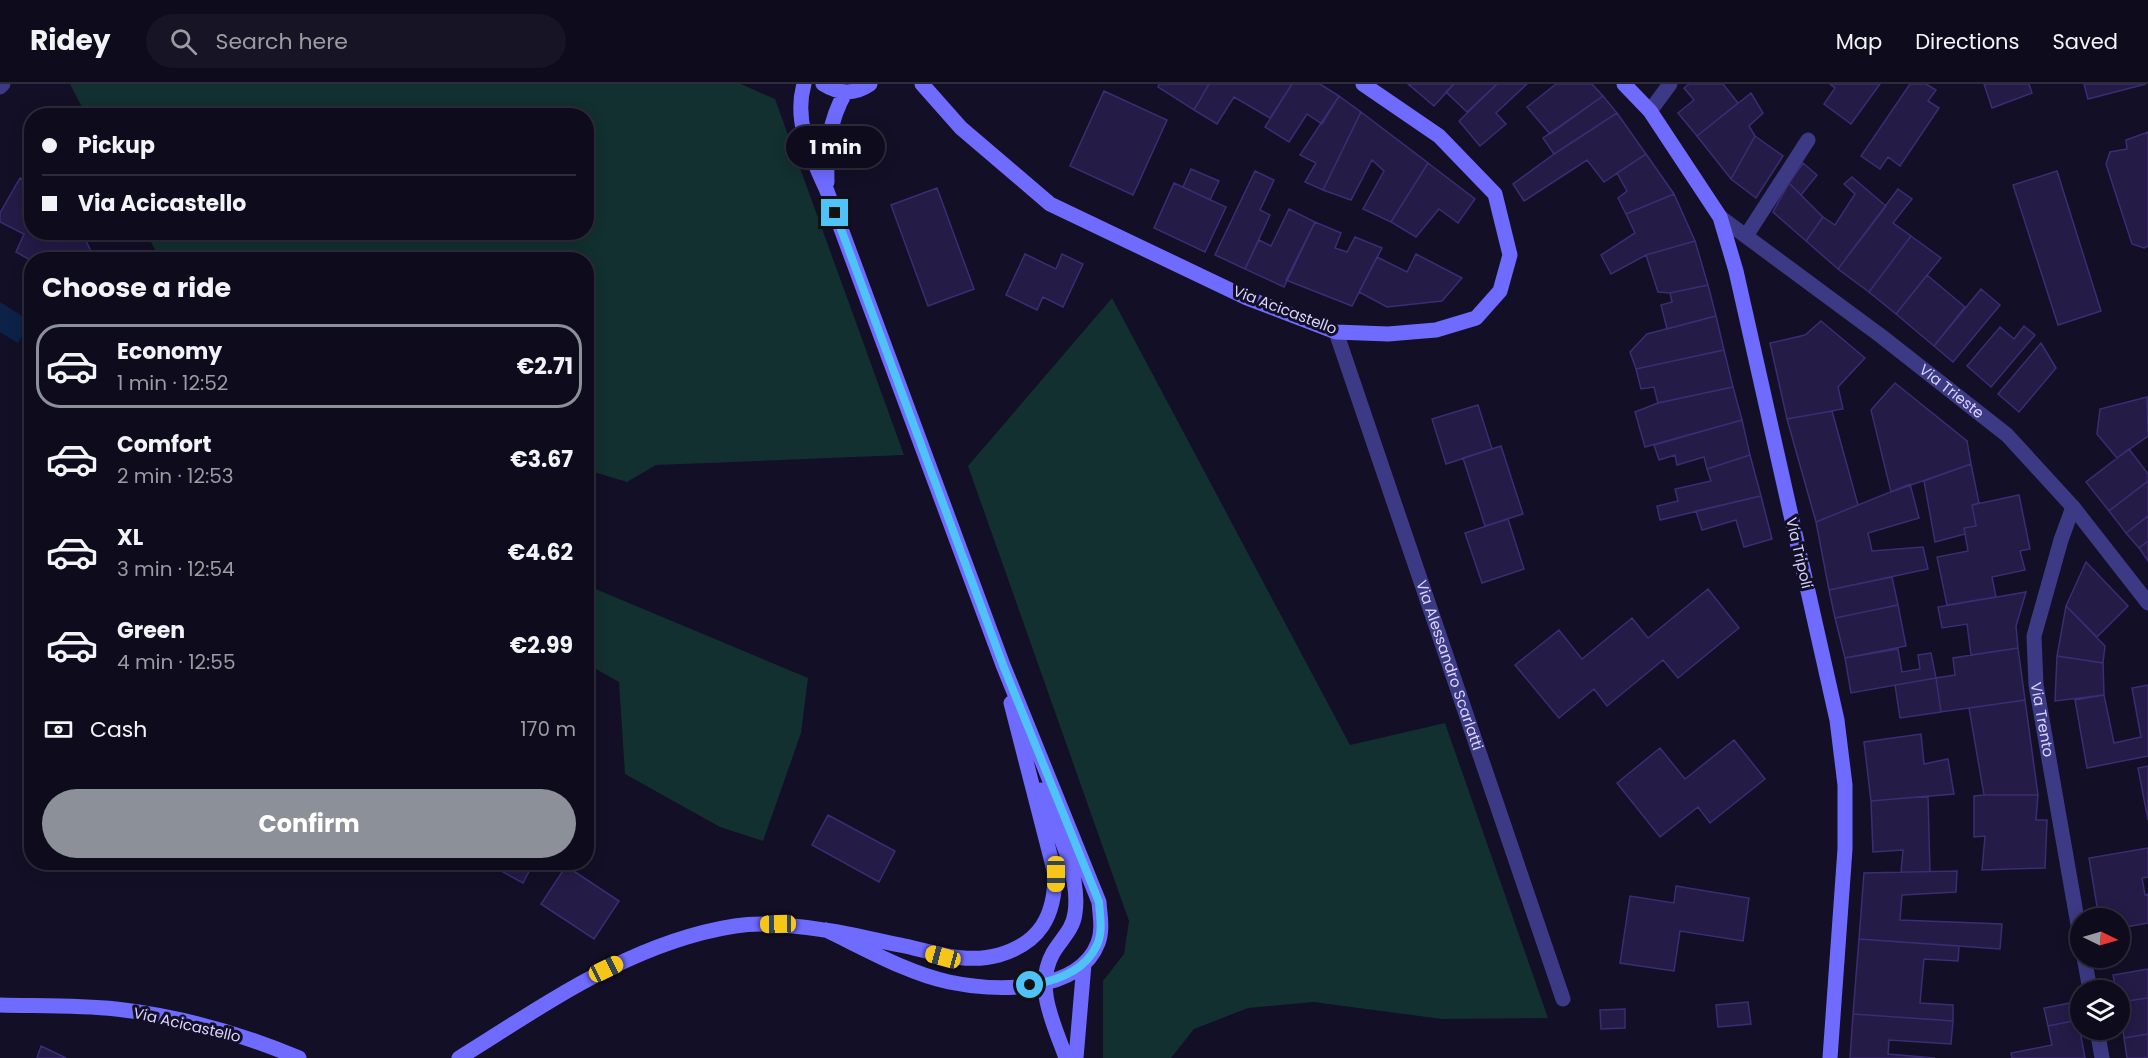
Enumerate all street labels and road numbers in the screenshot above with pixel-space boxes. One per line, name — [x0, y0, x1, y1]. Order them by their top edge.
street label: Via Acicastello — [1230, 280, 1340, 339]
street label: Via Trieste — [1915, 359, 1989, 423]
street label: Via Tripoli — [1781, 515, 1818, 591]
street label: Via Alessandro Scarlatti — [1411, 577, 1489, 753]
street label: Via Trento — [2026, 680, 2059, 759]
street label: Via Acicastello — [131, 1002, 243, 1047]

